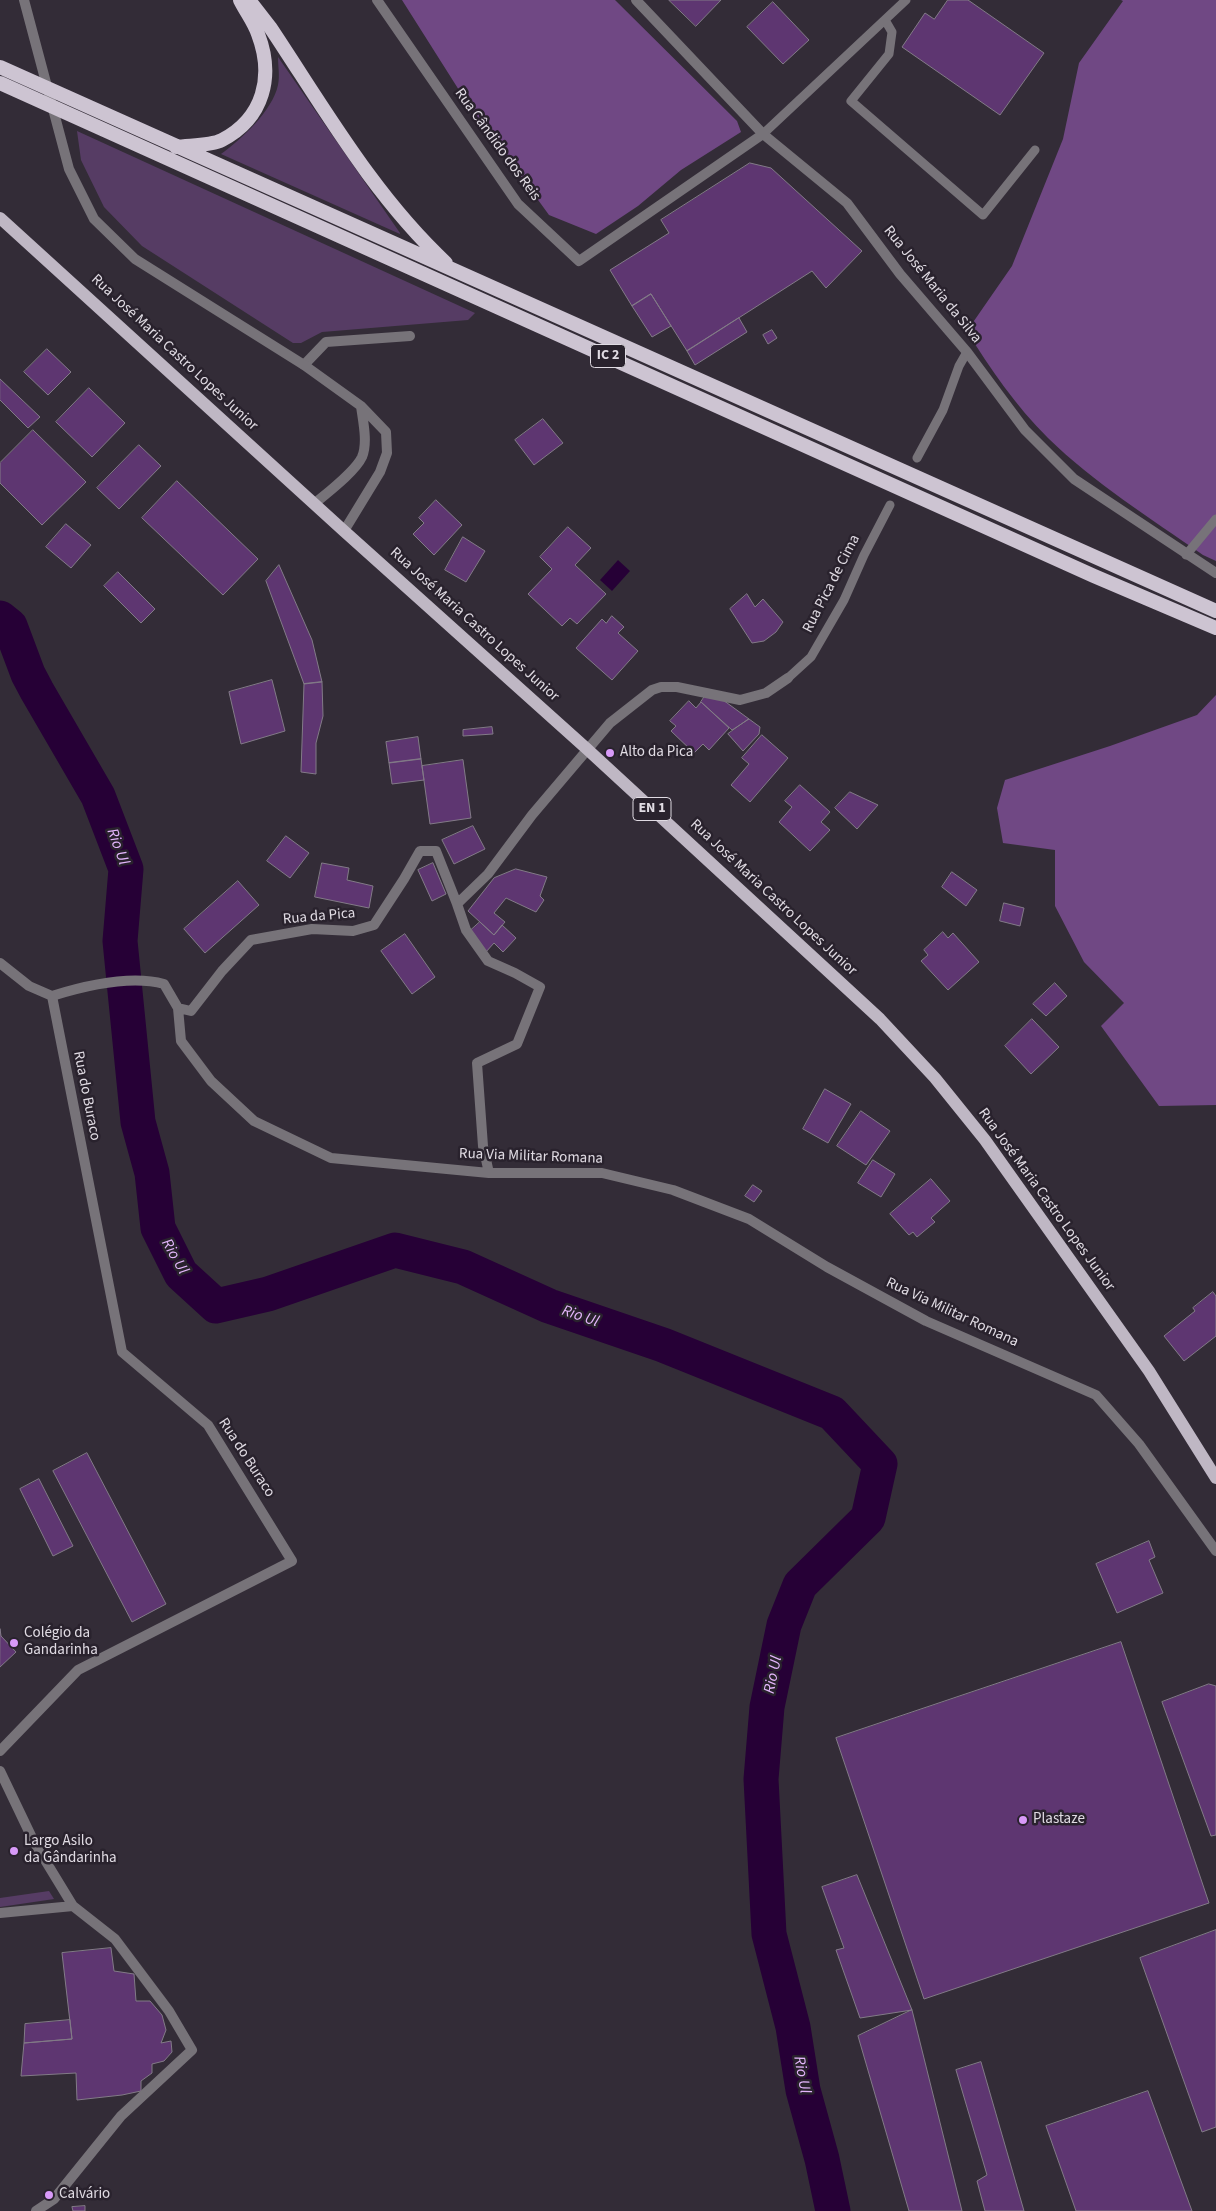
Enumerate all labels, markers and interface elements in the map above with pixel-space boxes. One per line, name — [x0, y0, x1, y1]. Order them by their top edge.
street label: Rua Cândido dos Reis — [450, 85, 544, 205]
street label: Rua José Maria da Silva — [879, 223, 985, 347]
street label: Rua José Maria Castro Lopes Junior — [87, 271, 261, 435]
road number: IC 2 — [590, 344, 626, 368]
street label: Rua Pica de Cima — [800, 532, 864, 636]
street label: Rua José Maria Castro Lopes Junior — [386, 544, 562, 706]
place label: Alto da Pica — [620, 744, 693, 762]
marker: Alto da Pica — [604, 747, 616, 759]
road number: EN 1 — [633, 798, 671, 821]
street label: Rua José Maria Castro Lopes Junior — [686, 816, 860, 980]
water label: Rio Ul — [101, 826, 133, 868]
street label: Rua da Pica — [282, 905, 356, 929]
street label: Rua do Buraco — [69, 1050, 103, 1142]
street label: Rua José Maria Castro Lopes Junior — [974, 1105, 1118, 1295]
street label: Rua Via Militar Romana — [459, 1145, 603, 1169]
water label: Rio Ul — [156, 1236, 192, 1278]
street label: Rua Via Militar Romana — [883, 1274, 1021, 1352]
water label: Rio Ul — [559, 1302, 601, 1332]
street label: Rua do Buraco — [214, 1415, 278, 1501]
place label: Colégio da Gandarinha — [24, 1625, 98, 1660]
marker: Colégio da Gandarinha — [8, 1637, 20, 1649]
water label: Rio Ul — [761, 1654, 787, 1696]
place label: Plastaze — [1033, 1811, 1085, 1829]
marker: Plastaze — [1017, 1814, 1029, 1826]
place label: Largo Asilo da Gândarinha — [24, 1833, 117, 1868]
marker: Largo Asilo da Gândarinha — [8, 1845, 20, 1857]
water label: Rio Ul — [788, 2055, 814, 2095]
place label: Calvário — [59, 2186, 110, 2204]
marker: Calvário — [43, 2189, 55, 2201]

